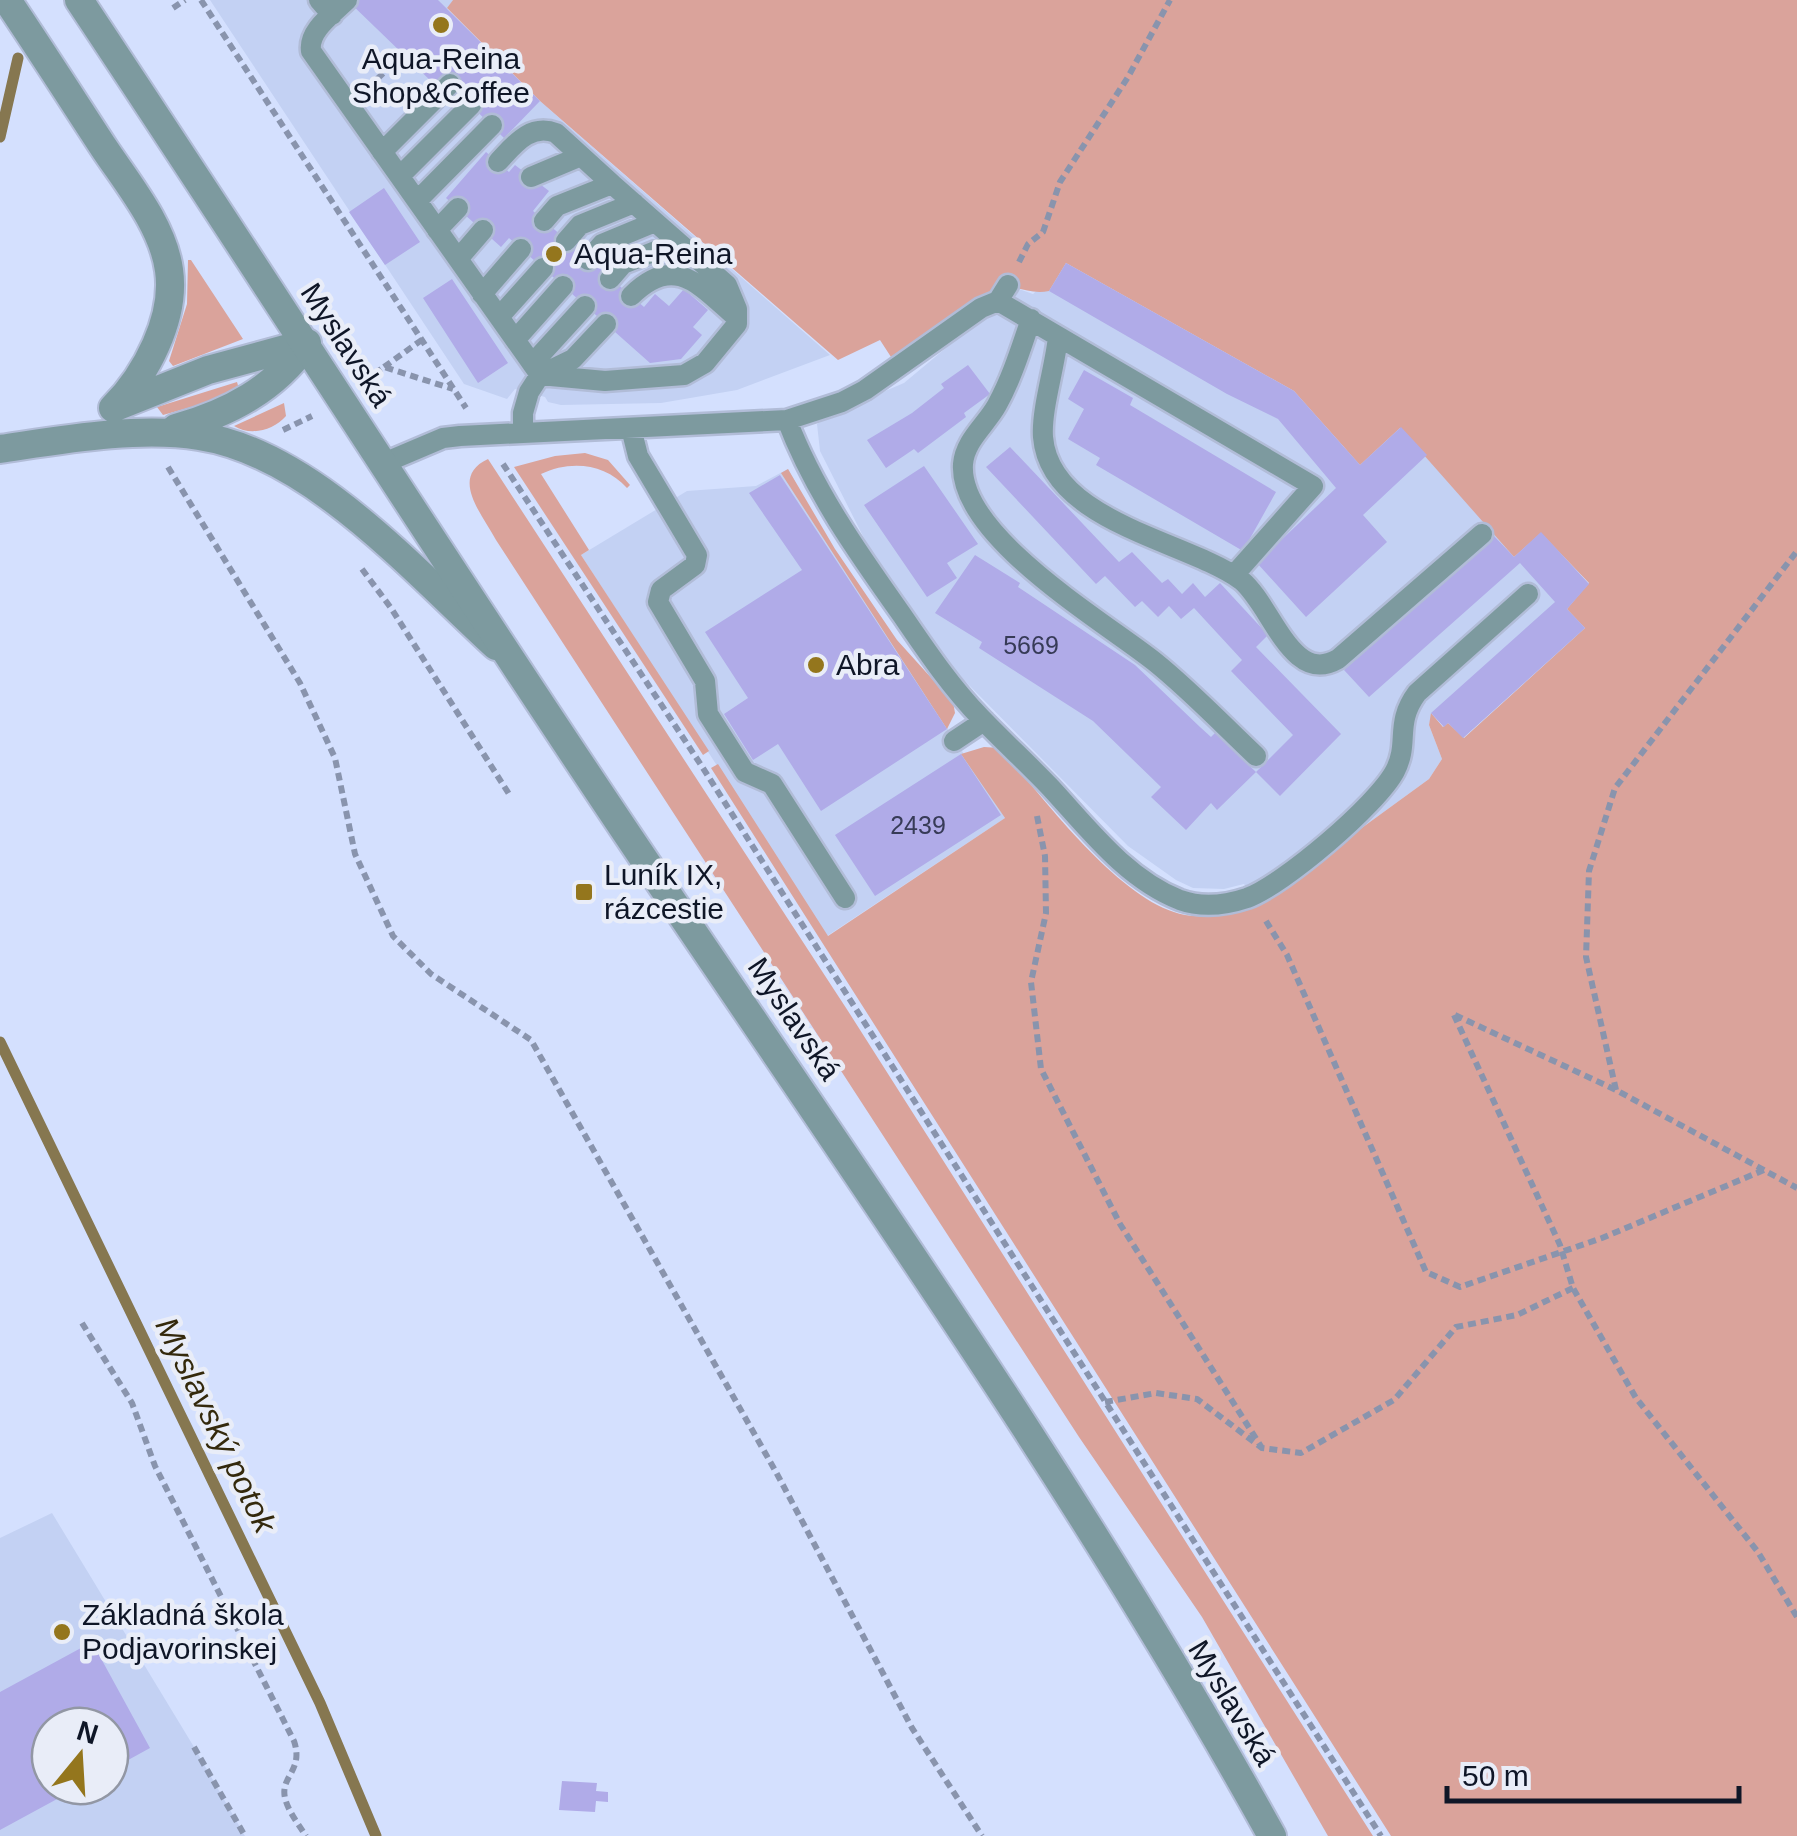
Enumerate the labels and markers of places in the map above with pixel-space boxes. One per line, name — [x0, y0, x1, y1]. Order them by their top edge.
marker: Aqua-Reina Shop&Coffee — [430, 14, 452, 36]
place label: Aqua-Reina Shop&Coffee — [352, 42, 530, 109]
place label: Aqua-Reina — [574, 237, 733, 270]
marker: Aqua-Reina — [543, 243, 565, 265]
place label: Abra — [836, 648, 900, 681]
marker: Abra — [805, 654, 827, 676]
place label: Luník IX, rázcestie — [604, 858, 724, 925]
marker: Luník IX, rázcestie — [573, 881, 595, 903]
place label: Základná škola Podjavorinskej — [82, 1598, 284, 1665]
marker: Základná škola Podjavorinskej — [51, 1621, 73, 1643]

